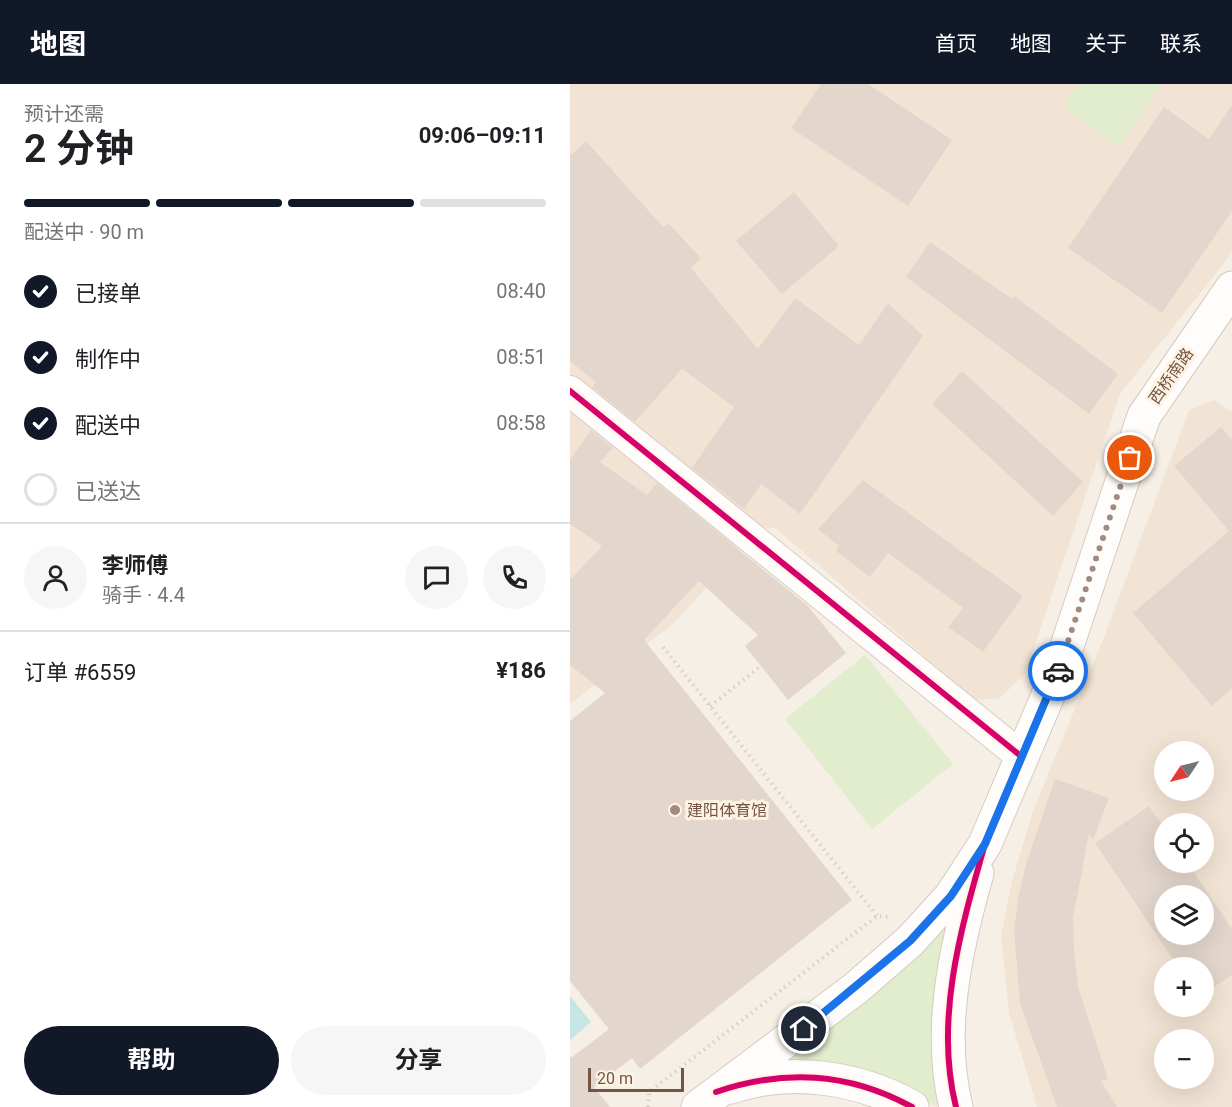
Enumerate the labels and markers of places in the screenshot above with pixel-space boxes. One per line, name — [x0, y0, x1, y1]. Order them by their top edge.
pin — [1104, 432, 1155, 483]
place label: 建阳体育馆 — [687, 801, 767, 820]
marker: 建阳体育馆 — [668, 803, 682, 817]
pin — [778, 1003, 829, 1054]

